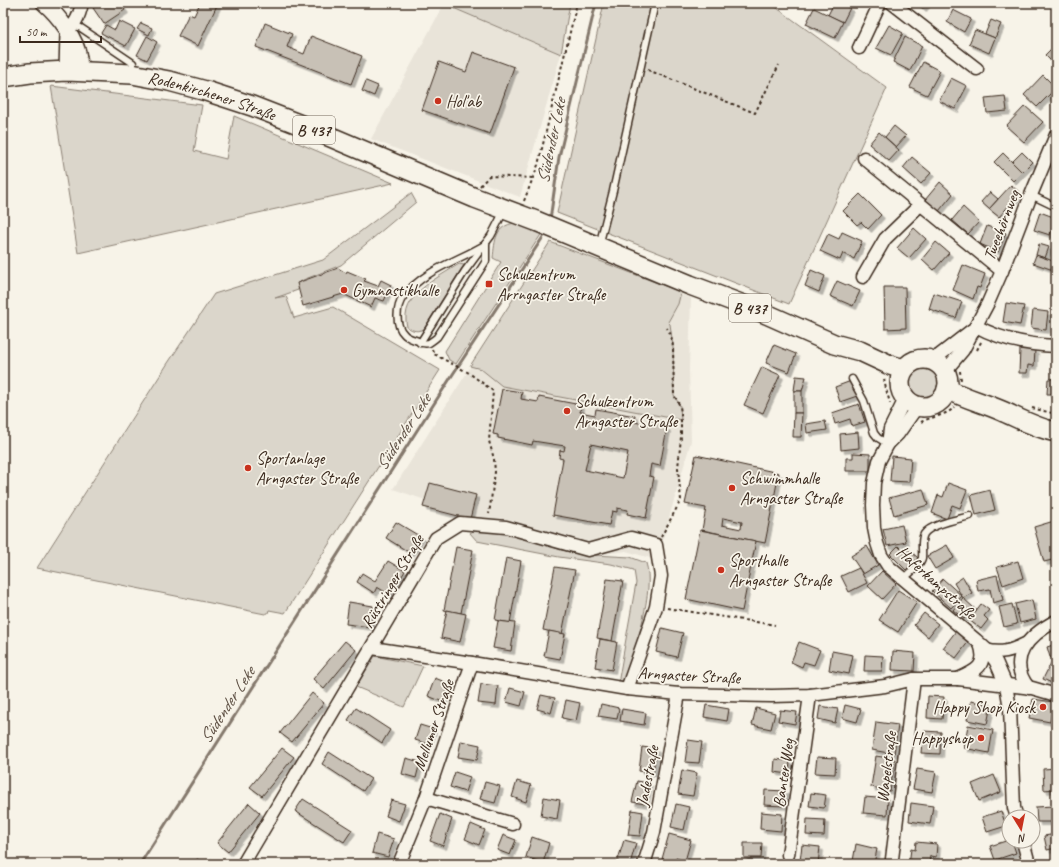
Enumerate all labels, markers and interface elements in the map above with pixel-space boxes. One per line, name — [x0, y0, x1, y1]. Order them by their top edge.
scale bar — [20, 18, 101, 44]
text: 50 m — [26, 24, 48, 40]
street label: Rodenkirchener Straße — [146, 67, 280, 126]
place label: Hol'ab — [446, 91, 483, 112]
water label: Südender Leke — [531, 94, 571, 185]
marker: Hol'ab — [433, 96, 443, 106]
road number: B 437 — [293, 116, 335, 144]
street label: Tweehörnweg — [978, 186, 1025, 263]
place label: Schulzentrum Arrngaster Straße — [497, 264, 607, 305]
marker: Schulzentrum Arrngaster Straße — [484, 279, 494, 289]
place label: Gymnastikhalle — [352, 280, 440, 301]
marker: Gymnastikhalle — [339, 285, 349, 295]
road number: B 437 — [729, 294, 771, 322]
water label: Südender Leke — [370, 387, 437, 474]
place label: Schulzentrum Arngaster Straße — [575, 391, 679, 432]
marker: Schulzentrum Arngaster Straße — [562, 406, 572, 416]
place label: Sportanlage Arngaster Straße — [256, 448, 360, 489]
marker: Sportanlage Arngaster Straße — [243, 463, 253, 473]
place label: Schwimmhalle Arngaster Straße — [740, 468, 844, 509]
marker: Schwimmhalle Arngaster Straße — [727, 483, 737, 493]
street label: Rüstringer Straße — [356, 530, 429, 632]
street label: Haferkampstraße — [892, 541, 982, 625]
place label: Sporthalle Arngaster Straße — [729, 550, 833, 591]
marker: Sporthalle Arngaster Straße — [716, 565, 726, 575]
water label: Südender Leke — [194, 660, 261, 747]
street label: Arngaster Straße — [637, 662, 742, 689]
street label: Mellumer Straße — [408, 675, 459, 773]
place label: Happy Shop Kiosk — [933, 697, 1037, 718]
marker: Happy Shop Kiosk — [1038, 702, 1048, 712]
place label: Happyshop — [911, 728, 975, 749]
street label: Wapelstraße — [872, 729, 901, 804]
marker: Happyshop — [976, 733, 986, 743]
street label: Banter Weg — [768, 736, 799, 809]
street label: Jadestraße — [631, 742, 664, 809]
north arrow — [1001, 809, 1041, 849]
text: N — [1016, 831, 1027, 847]

